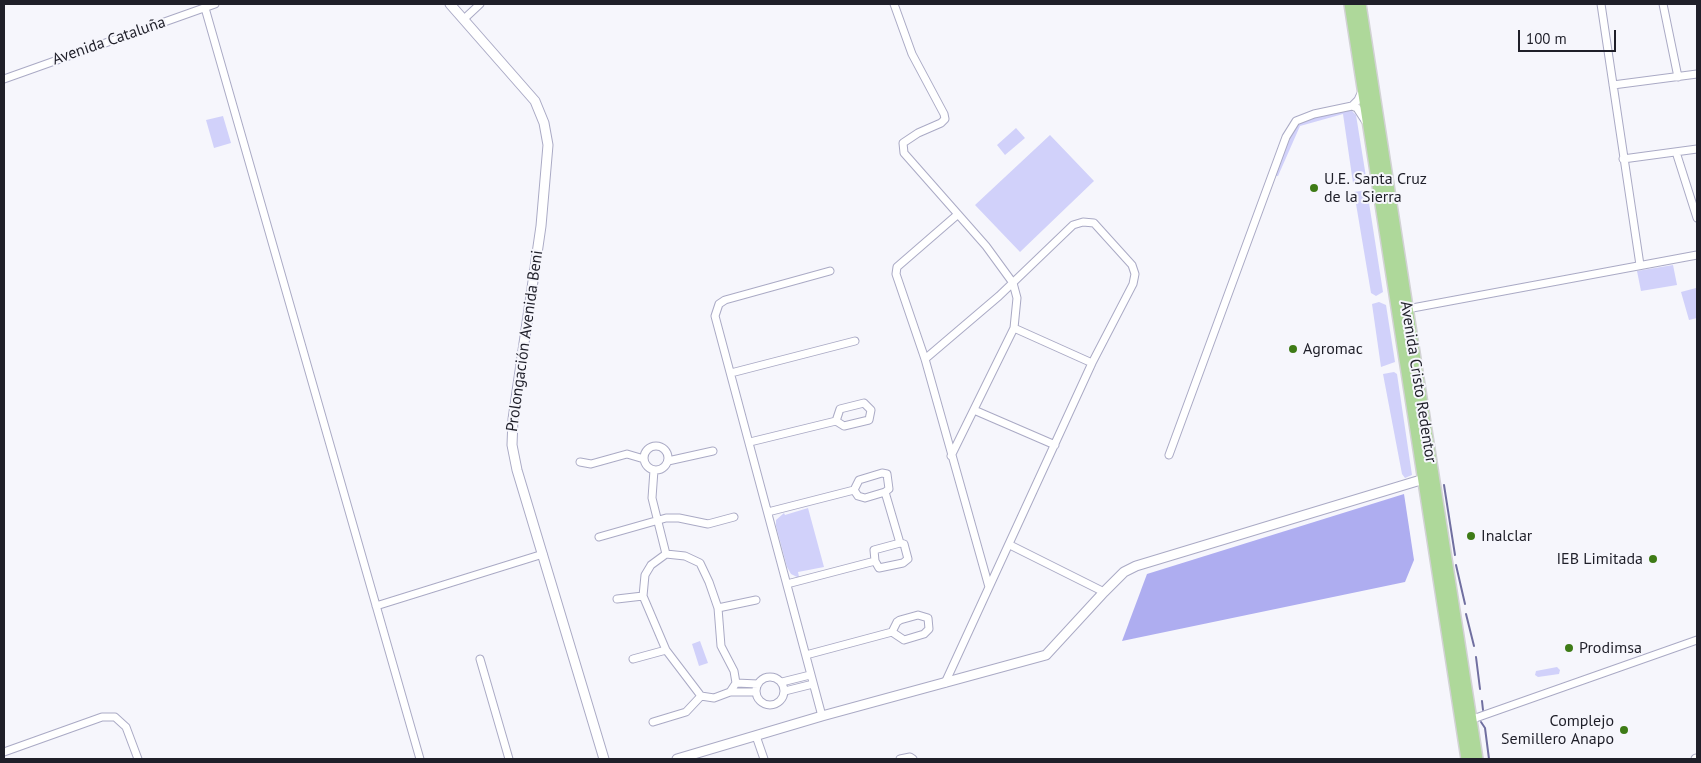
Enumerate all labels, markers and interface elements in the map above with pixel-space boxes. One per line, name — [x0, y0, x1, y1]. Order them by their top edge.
street label: Avenida Cataluña — [50, 13, 168, 69]
scale bar — [1521, 20, 1618, 52]
text: 100 m — [1526, 29, 1567, 48]
place label: U.E. Santa Cruz de la Sierra — [1324, 169, 1427, 207]
marker: U.E. Santa Cruz de la Sierra — [1308, 182, 1320, 194]
street label: Prolongación Avenida Beni — [503, 249, 547, 433]
street label: Avenida Cristo Redentor — [1396, 300, 1440, 464]
place label: Agromac — [1303, 339, 1363, 359]
marker: Agromac — [1287, 343, 1299, 355]
place label: Inalclar — [1481, 526, 1532, 546]
marker: Inalclar — [1465, 530, 1477, 542]
place label: IEB Limitada — [1556, 549, 1643, 569]
marker: IEB Limitada — [1647, 553, 1659, 565]
place label: Prodimsa — [1579, 638, 1642, 658]
marker: Prodimsa — [1563, 642, 1575, 654]
place label: Complejo Semillero Anapo — [1501, 711, 1614, 749]
marker: Complejo Semillero Anapo — [1618, 724, 1630, 736]

